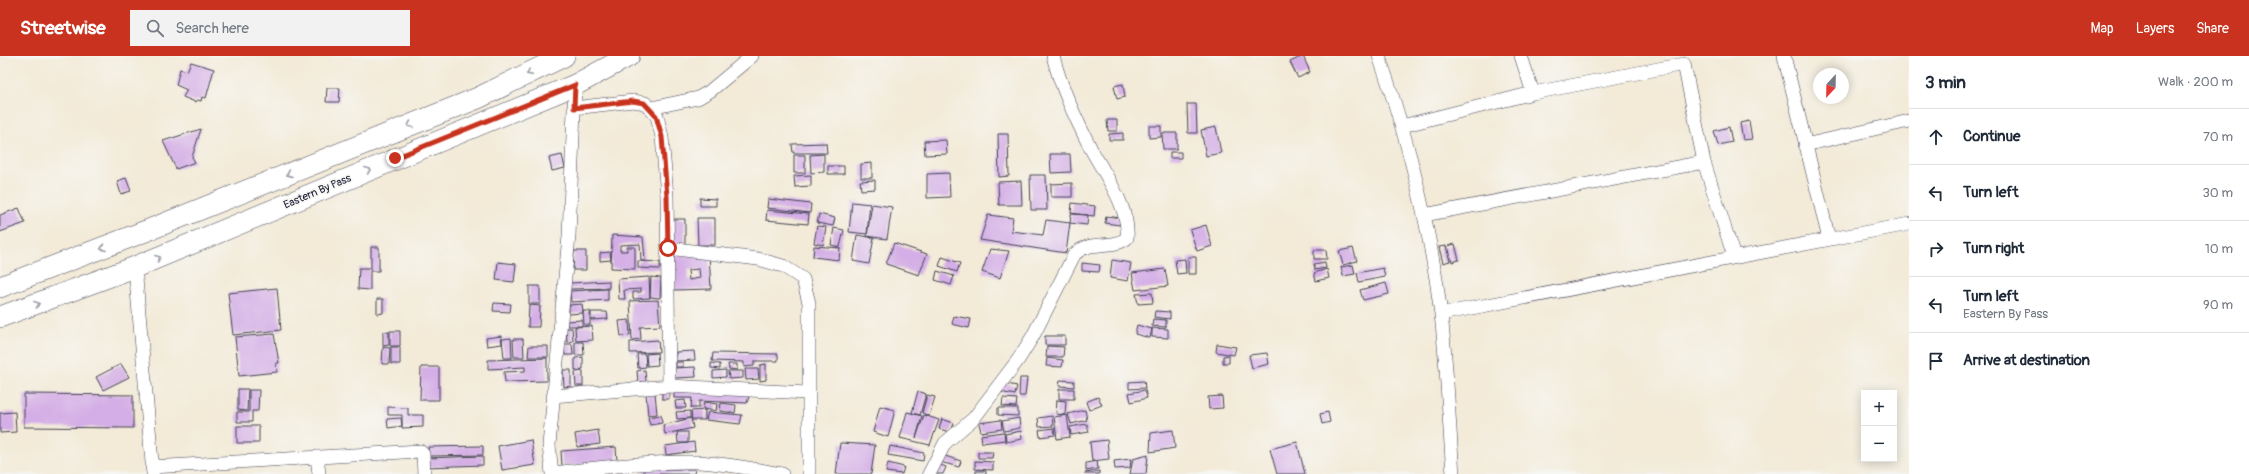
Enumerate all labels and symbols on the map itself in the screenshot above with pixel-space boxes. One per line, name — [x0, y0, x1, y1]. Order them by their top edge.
one-way arrow — [525, 68, 533, 76]
north arrow — [1813, 68, 1849, 104]
one-way arrow — [406, 121, 413, 129]
route end — [386, 149, 404, 167]
one-way arrow — [365, 166, 372, 174]
one-way arrow — [286, 169, 293, 177]
street label: Eastern By Pass — [281, 171, 353, 212]
route start — [659, 239, 677, 257]
one-way arrow — [100, 243, 107, 251]
one-way arrow — [155, 254, 162, 262]
one-way arrow — [33, 300, 40, 308]

